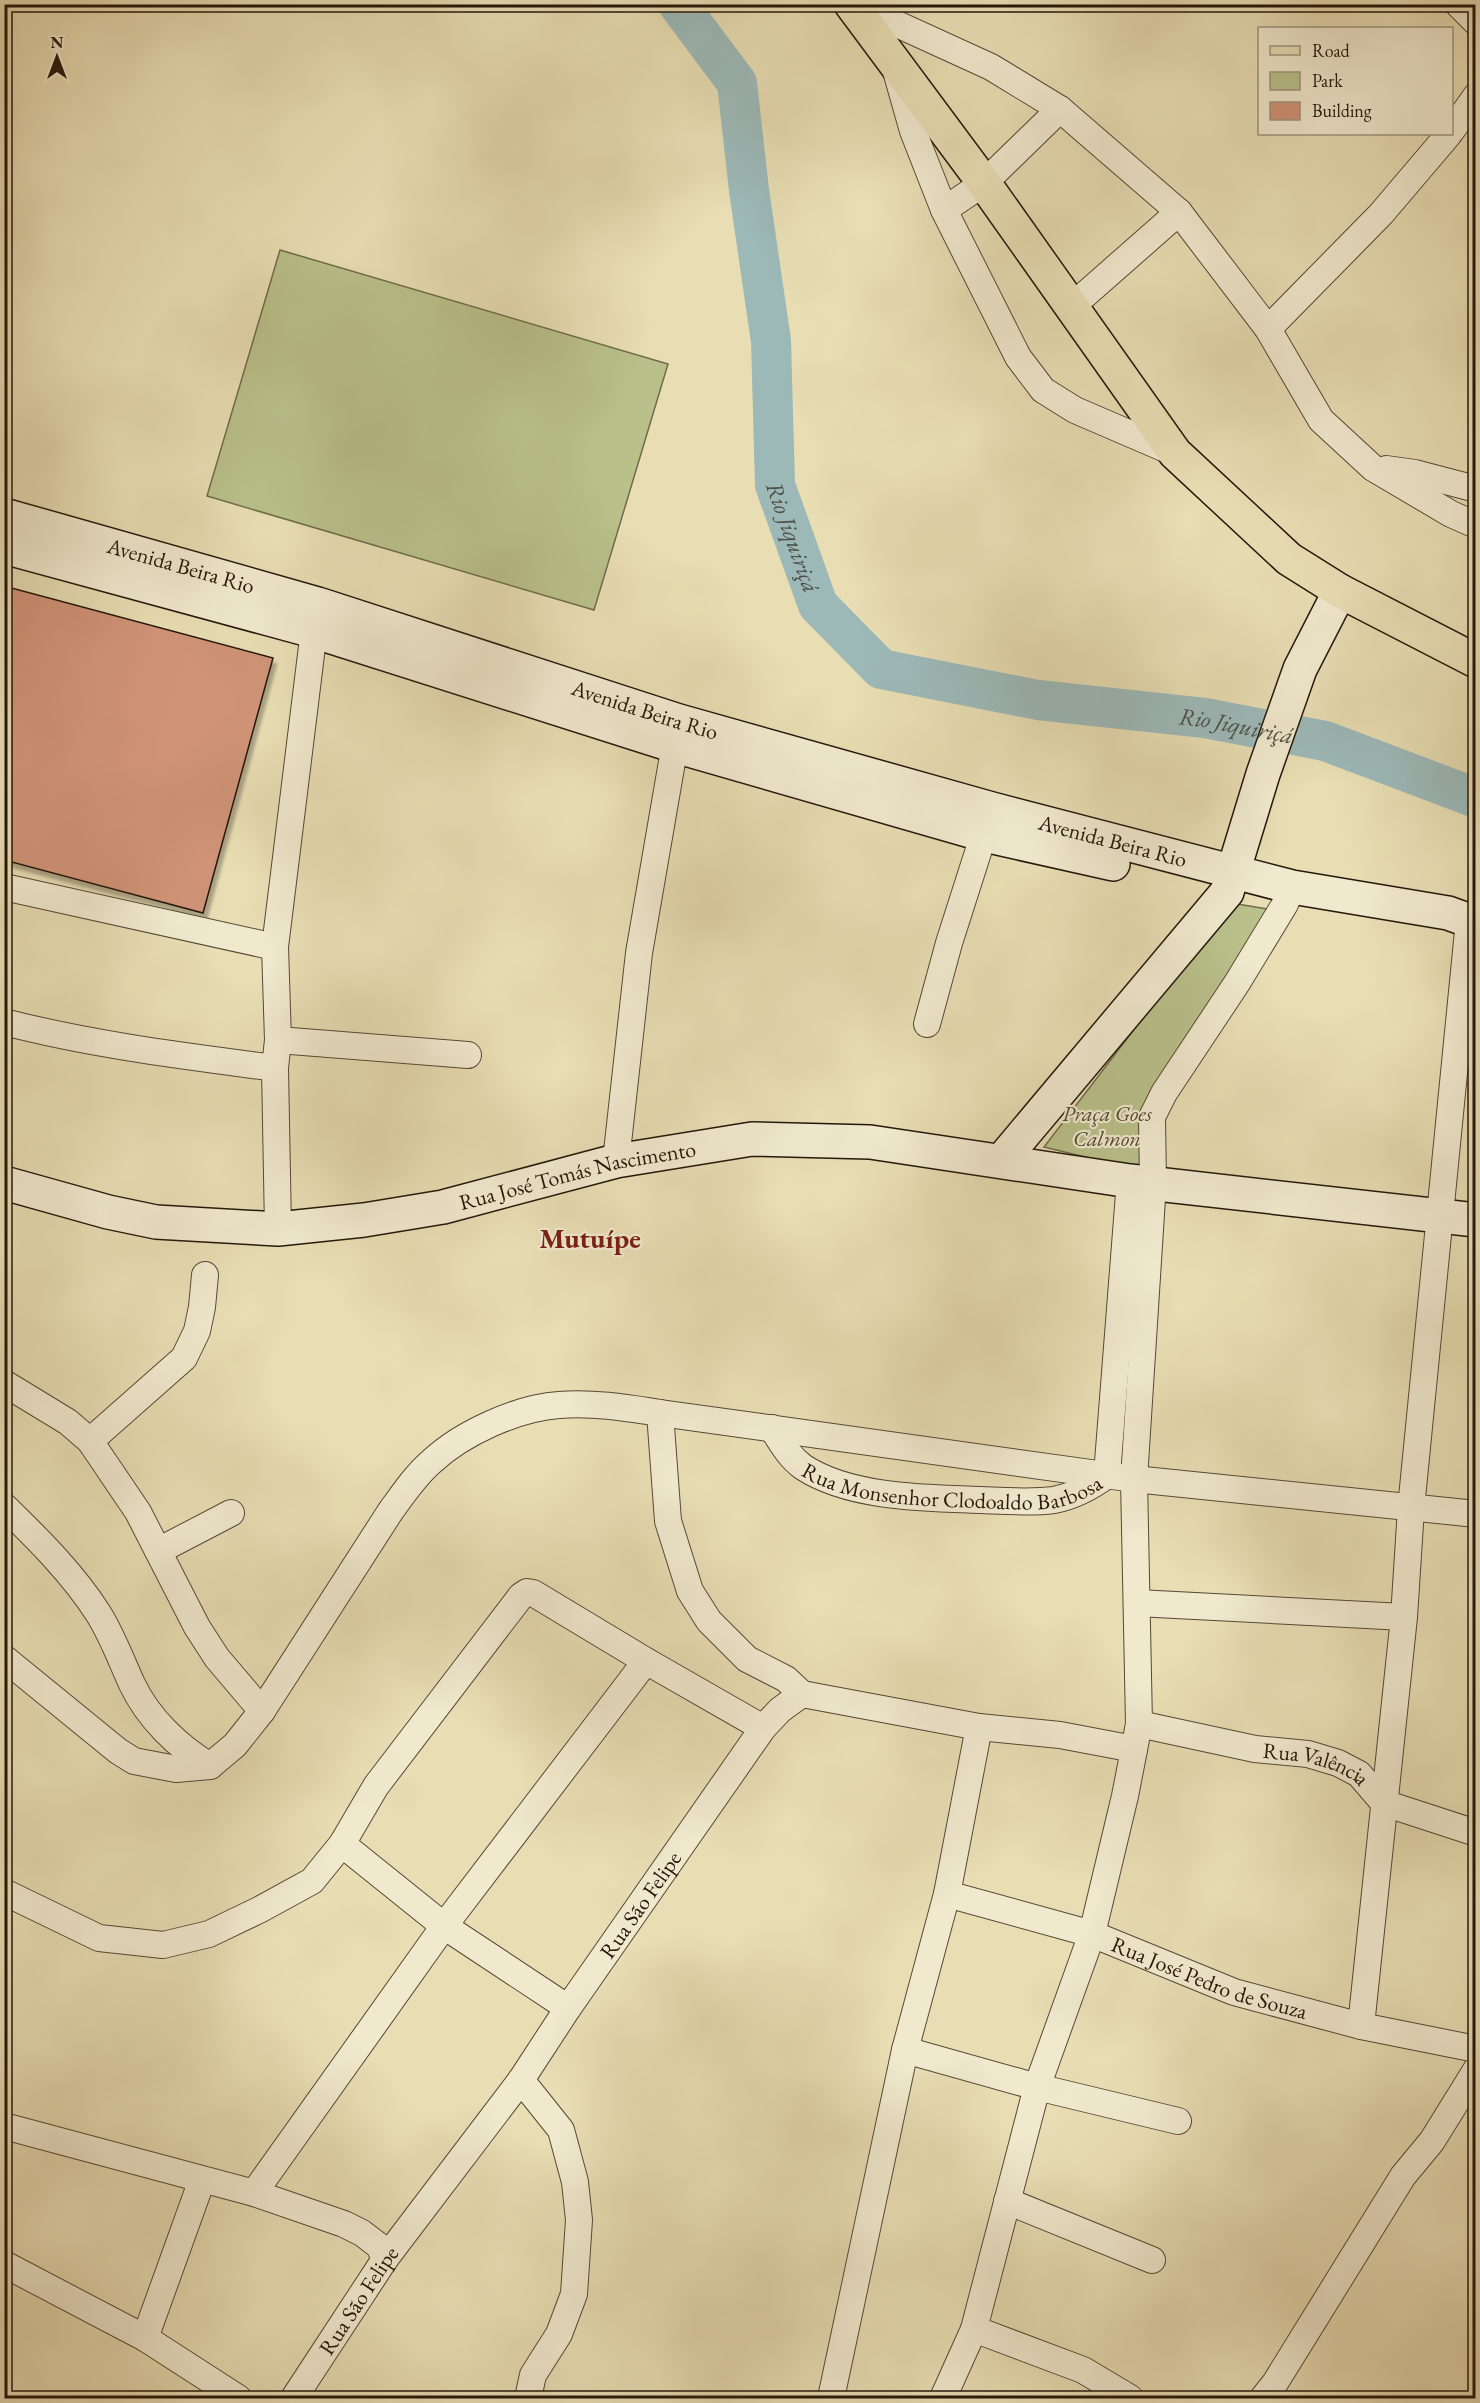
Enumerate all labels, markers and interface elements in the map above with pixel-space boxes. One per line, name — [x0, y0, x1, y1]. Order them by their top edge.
north arrow — [27, 27, 87, 87]
legend — [1258, 27, 1453, 135]
text: N — [51, 32, 64, 53]
text: Road — [1312, 39, 1351, 62]
text: Park — [1312, 69, 1343, 92]
text: Building — [1312, 99, 1372, 122]
water label: Rio Jiquiriçá — [759, 477, 828, 597]
street label: Avenida Beira Rio — [103, 530, 258, 600]
street label: Avenida Beira Rio — [567, 672, 722, 746]
water label: Rio Jiquiriçá — [1177, 700, 1296, 750]
street label: Avenida Beira Rio — [1035, 807, 1190, 874]
park label: Praça Goes Calmon — [1062, 1099, 1153, 1153]
street label: Rua José Tomás Nascimento — [456, 1134, 698, 1217]
district label: Mutuípe — [539, 1220, 641, 1256]
street label: Rua Monsenhor Clodoaldo Barbosa — [797, 1455, 1108, 1516]
street label: Rua Valência — [1262, 1735, 1377, 1791]
street label: Rua São Felipe — [593, 1845, 688, 1964]
street label: Rua José Pedro de Souza — [1107, 1929, 1311, 2026]
street label: Rua São Felipe — [312, 2239, 405, 2360]

